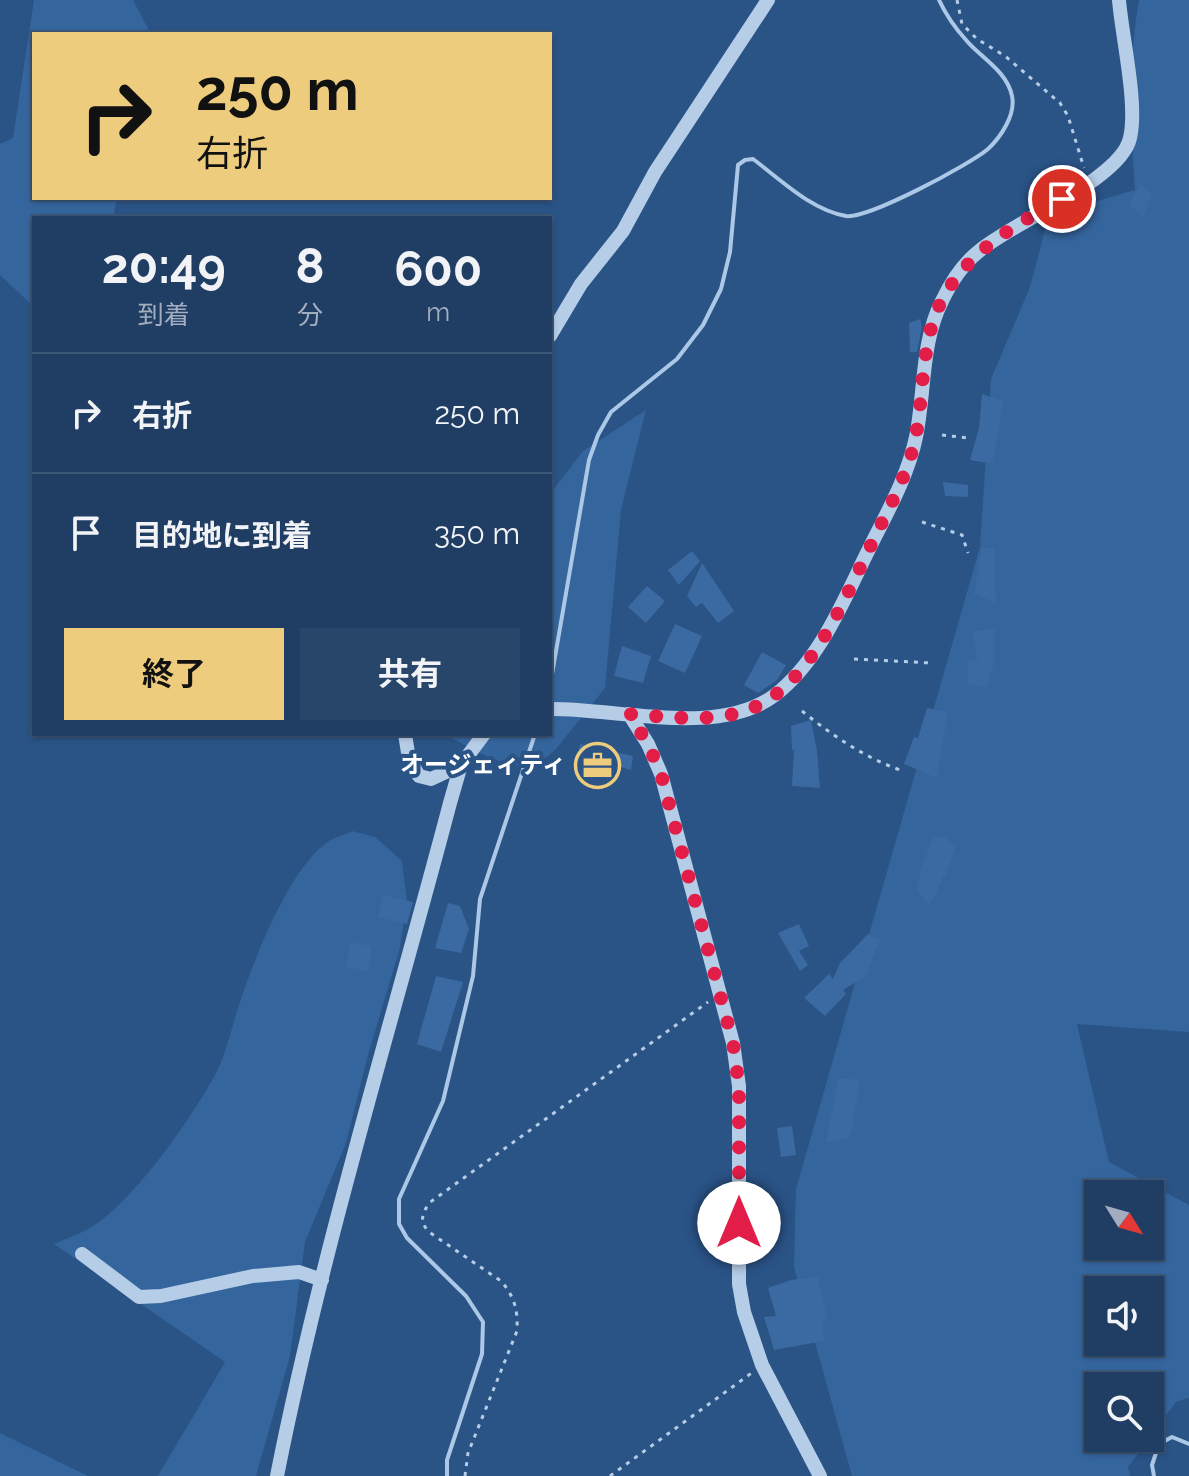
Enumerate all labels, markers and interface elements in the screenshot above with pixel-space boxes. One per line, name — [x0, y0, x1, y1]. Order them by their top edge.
text: 250 m — [196, 57, 359, 123]
icon: right — [64, 64, 168, 168]
text: 右折 — [196, 132, 268, 174]
pin — [1028, 165, 1096, 233]
icon: arrive — [1040, 177, 1084, 221]
text: 20:49 — [102, 238, 226, 294]
text: 8 — [296, 238, 325, 294]
text: 600 — [394, 241, 482, 297]
text: m — [426, 297, 450, 327]
text: 到着 — [138, 300, 190, 330]
text: 分 — [297, 300, 323, 330]
icon: right — [64, 391, 108, 435]
text: 250 m — [434, 396, 520, 431]
text: 右折 — [132, 398, 192, 433]
icon: arrive — [64, 511, 108, 555]
text: 350 m — [434, 516, 520, 551]
text: 目的地に到着 — [132, 518, 312, 553]
button: 終了 — [64, 628, 284, 720]
button: 共有 — [300, 628, 520, 720]
office icon: オージェィティ — [573, 741, 621, 789]
place label: オージェィティ — [400, 750, 566, 779]
north arrow — [1084, 1180, 1164, 1260]
map controls — [1084, 1180, 1164, 1452]
position arrow — [697, 1181, 781, 1265]
button: sound — [1084, 1276, 1164, 1356]
button: search — [1084, 1372, 1164, 1452]

